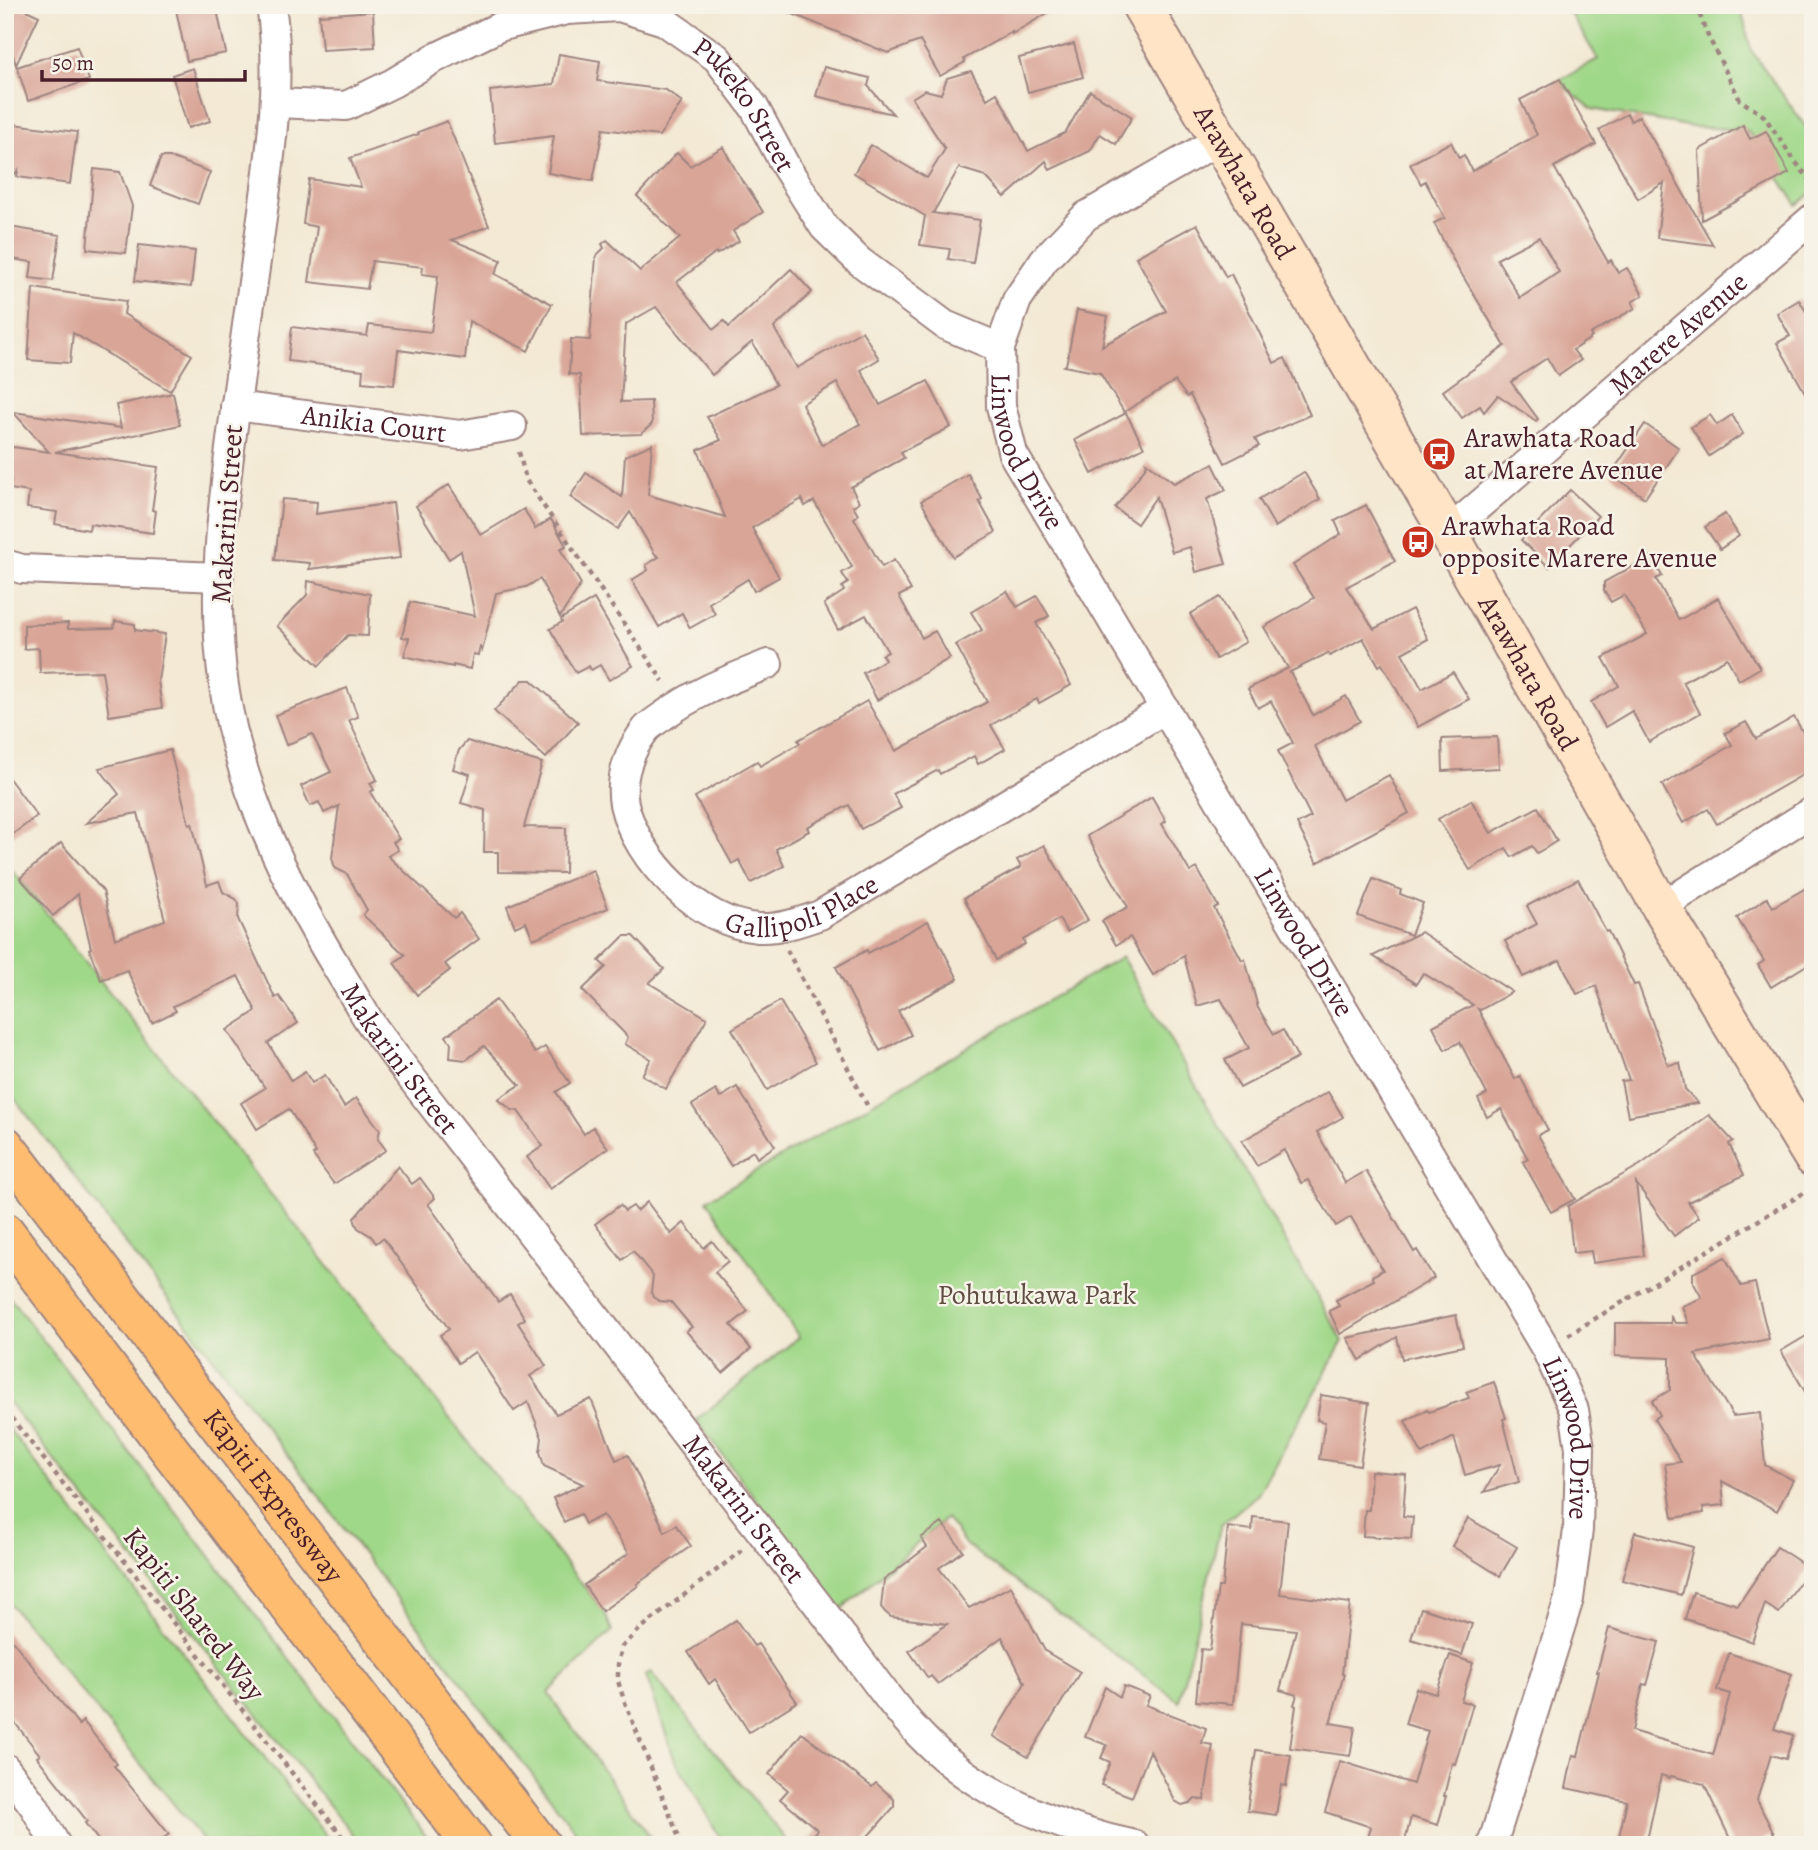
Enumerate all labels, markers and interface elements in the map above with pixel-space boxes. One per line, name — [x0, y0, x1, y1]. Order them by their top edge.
street label: Pukeko Street — [685, 28, 804, 179]
scale bar — [42, 38, 245, 82]
text: 50 m — [52, 49, 94, 77]
street label: Arawhata Road — [1184, 97, 1305, 267]
street label: Marere Avenue — [1601, 263, 1756, 404]
street label: Linwood Drive — [981, 373, 1073, 537]
street label: Anikia Court — [298, 396, 448, 452]
place label: Arawhata Road at Marere Avenue — [1463, 419, 1663, 489]
street label: Makarini Street — [202, 423, 252, 605]
bus stop icon: Arawhata Road at Marere Avenue — [1420, 435, 1458, 473]
place label: Arawhata Road opposite Marere Avenue — [1441, 507, 1717, 577]
bus stop icon: Arawhata Road opposite Marere Avenue — [1399, 523, 1437, 561]
street label: Arawhata Road — [1468, 588, 1588, 758]
street label: Linwood Drive — [1245, 861, 1363, 1024]
street label: Gallipoli Place — [720, 865, 885, 947]
street label: Makarini Street — [331, 976, 467, 1142]
park label: Pohutukawa Park — [938, 1276, 1137, 1314]
street label: Linwood Drive — [1533, 1350, 1599, 1520]
street label: Kāpiti Expressway — [194, 1401, 353, 1591]
street label: Makarini Street — [674, 1427, 814, 1592]
street label: Kapiti Shared Way — [114, 1519, 274, 1709]

